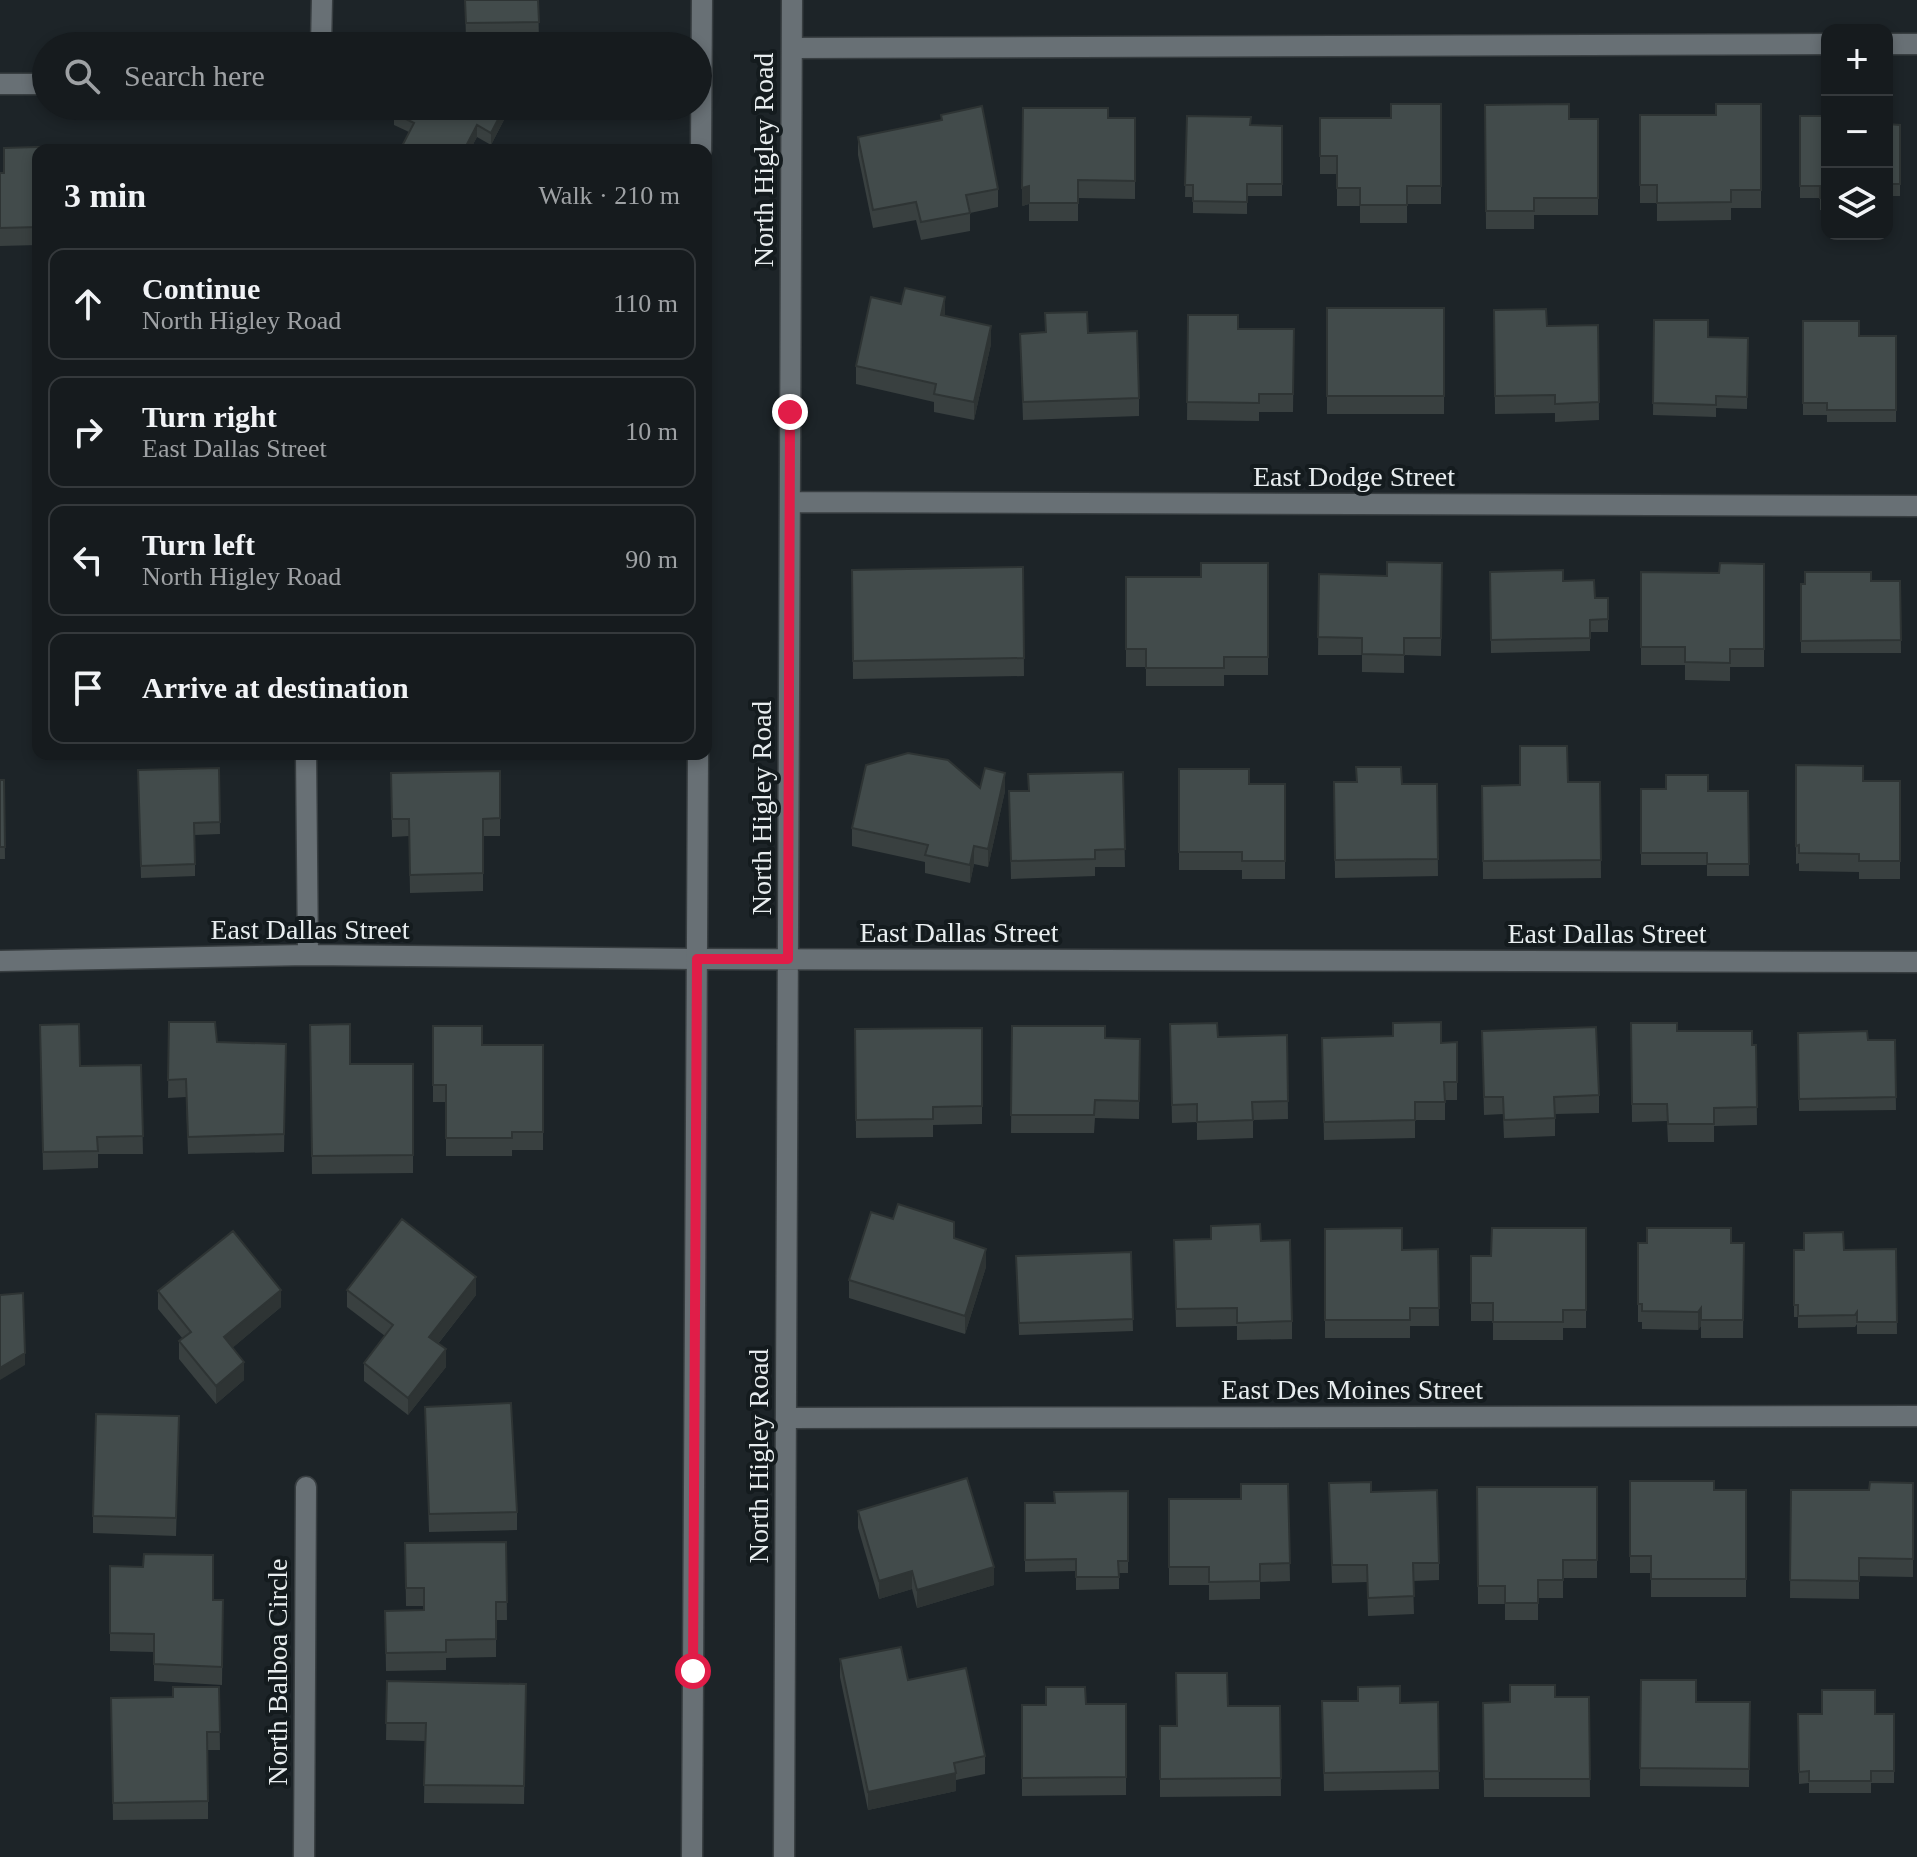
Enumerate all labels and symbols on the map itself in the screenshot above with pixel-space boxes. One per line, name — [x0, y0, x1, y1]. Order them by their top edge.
street label: North Higley Road — [748, 53, 779, 267]
route end — [772, 394, 808, 430]
street label: East Dodge Street — [1253, 461, 1455, 492]
street label: North Higley Road — [746, 701, 777, 915]
street label: East Dallas Street — [210, 914, 410, 945]
street label: East Dallas Street — [859, 917, 1059, 948]
street label: East Dallas Street — [1507, 918, 1707, 949]
street label: North Higley Road — [743, 1349, 774, 1563]
street label: East Des Moines Street — [1221, 1374, 1483, 1405]
street label: North Balboa Circle — [262, 1558, 293, 1786]
route start — [675, 1653, 711, 1689]

